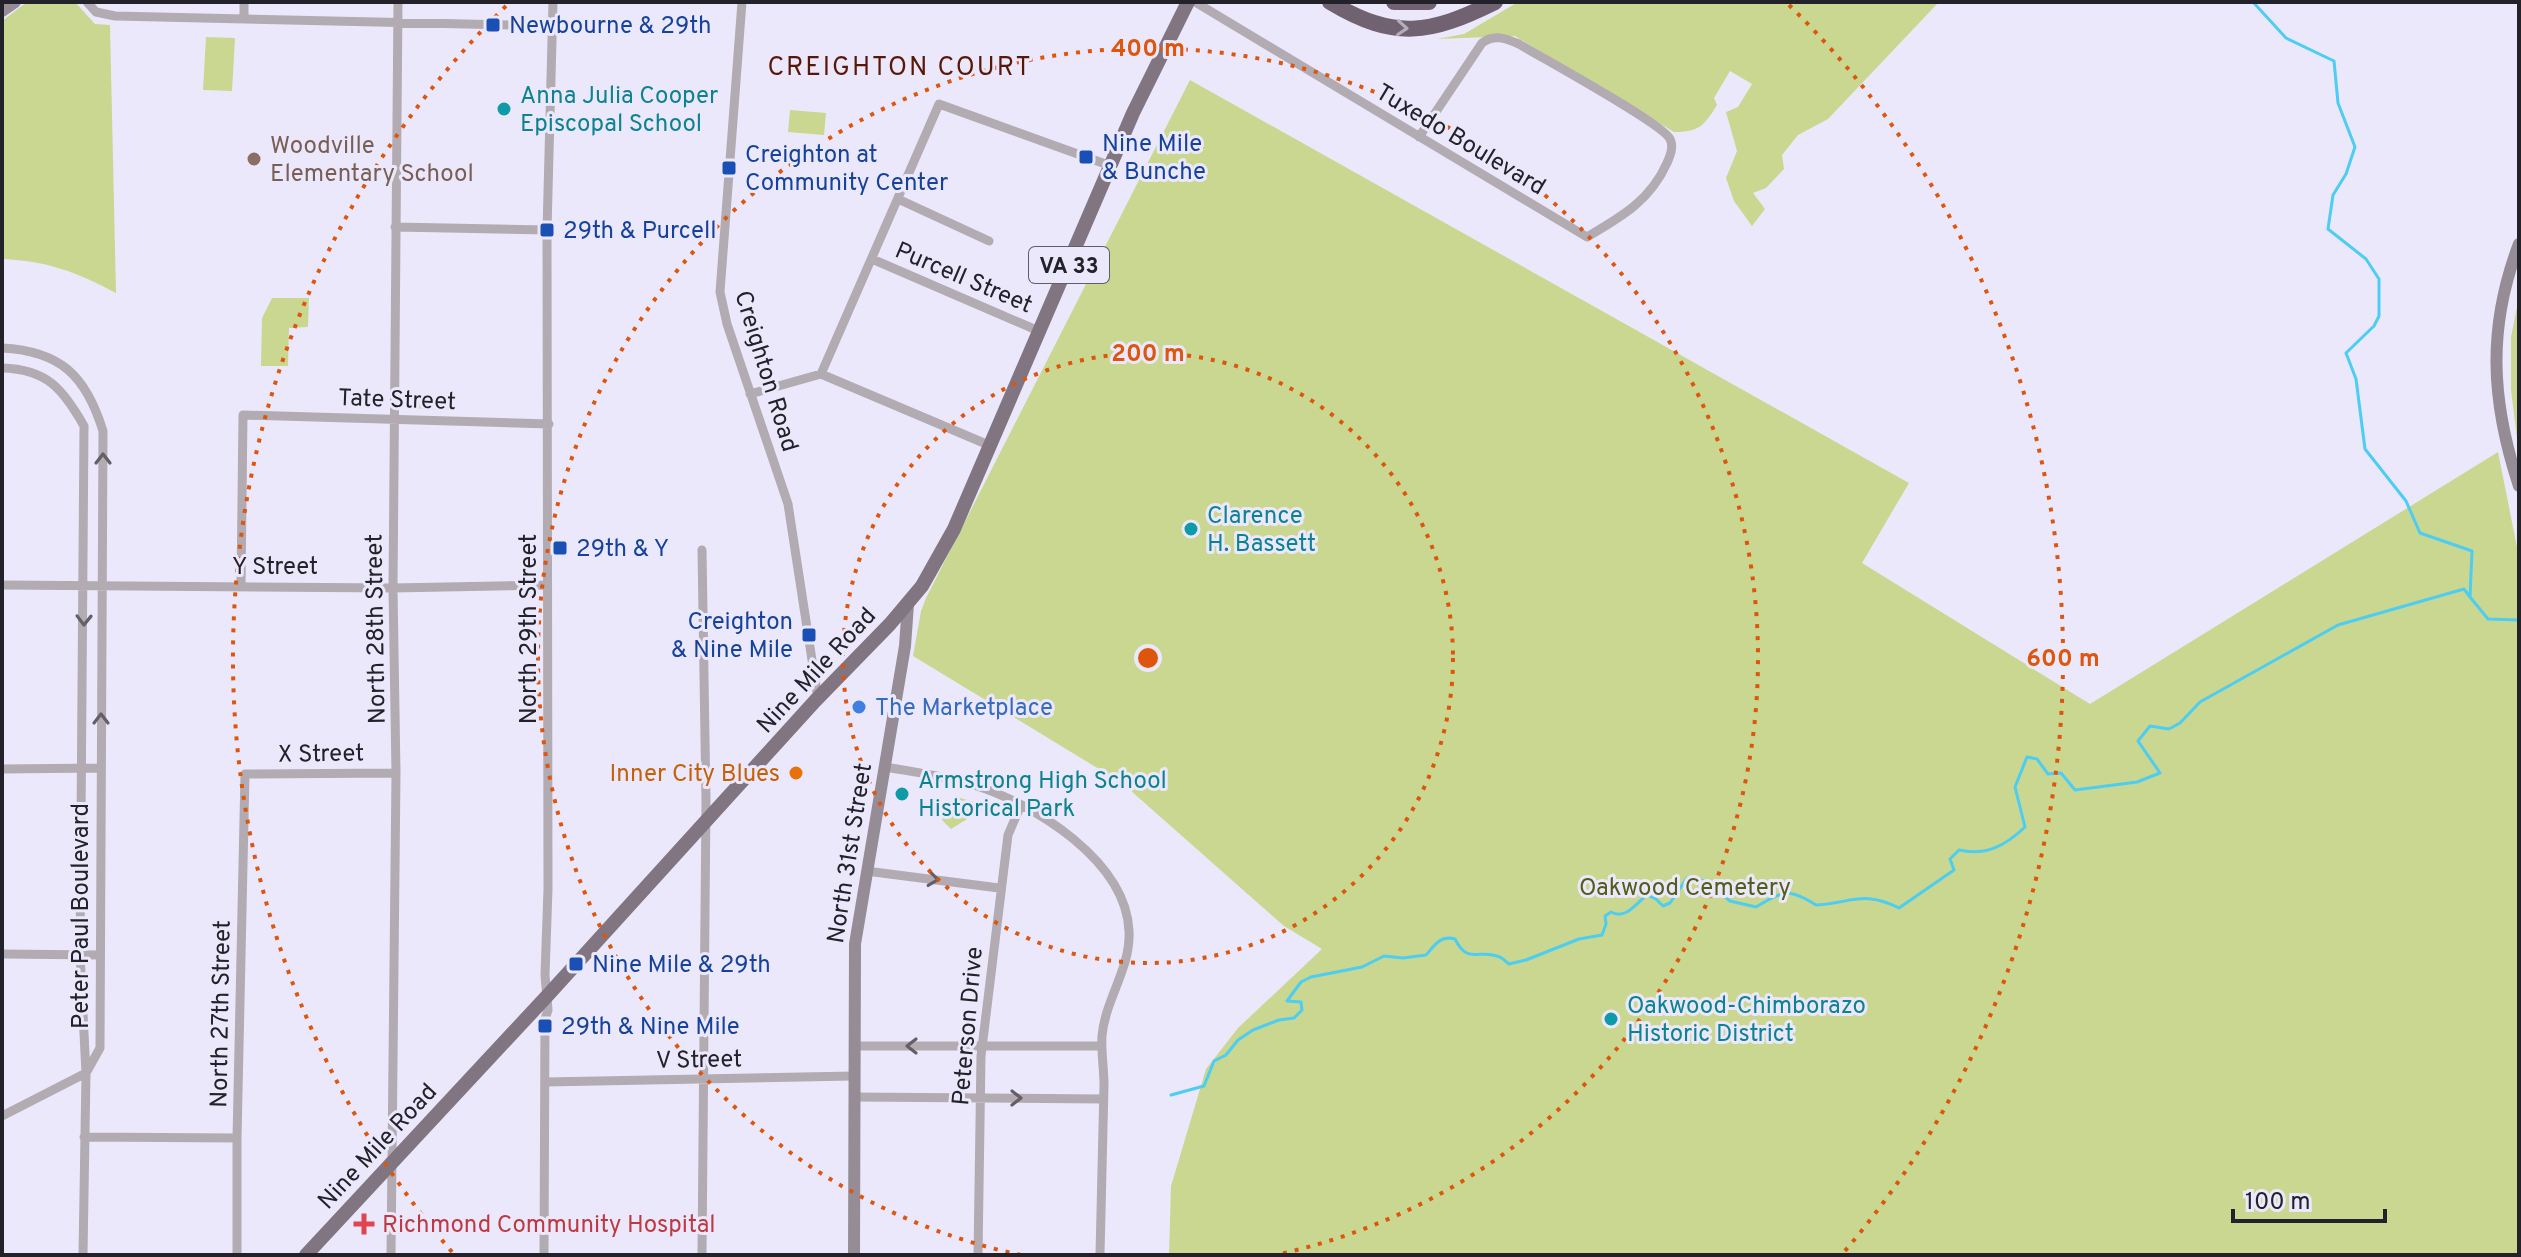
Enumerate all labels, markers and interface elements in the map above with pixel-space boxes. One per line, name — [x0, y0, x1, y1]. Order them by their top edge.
place label: Newbourne & 29th — [509, 12, 711, 42]
marker: Newbourne & 29th — [484, 16, 502, 34]
one-way arrow — [1396, 19, 1409, 36]
text: 400 m — [1111, 35, 1185, 65]
district label: CREIGHTON COURT — [767, 52, 1033, 85]
street label: Tuxedo Boulevard — [1370, 78, 1550, 203]
place label: Anna Julia Cooper Episcopal School — [520, 82, 718, 140]
marker: Anna Julia Cooper Episcopal School — [495, 100, 513, 118]
place label: Nine Mile & Bunche — [1102, 130, 1206, 188]
place label: Woodville Elementary School — [270, 132, 474, 190]
place label: Creighton at Community Center — [745, 141, 948, 199]
marker: Nine Mile & Bunche — [1077, 148, 1095, 166]
marker: Woodville Elementary School — [245, 150, 263, 168]
marker: Creighton at Community Center — [720, 159, 738, 177]
place label: 29th & Purcell — [563, 217, 717, 247]
marker: 29th & Purcell — [538, 221, 556, 239]
street label: Purcell Street — [890, 236, 1037, 321]
road number: VA 33 — [1029, 247, 1109, 283]
street label: Creighton Road — [726, 287, 804, 456]
text: 200 m — [1111, 340, 1185, 370]
street label: Tate Street — [337, 384, 456, 418]
one-way arrow — [94, 452, 112, 465]
place label: Clarence H. Bassett — [1207, 502, 1316, 560]
marker: Clarence H. Bassett — [1182, 520, 1200, 538]
street label: North 28th Street — [360, 533, 394, 724]
street label: North 29th Street — [515, 534, 545, 724]
place label: 29th & Y — [576, 535, 669, 565]
marker: 29th & Y — [551, 539, 569, 557]
street label: Y Street — [232, 553, 318, 583]
street label: Nine Mile Road — [751, 602, 883, 741]
place label: Creighton & Nine Mile — [671, 608, 793, 666]
one-way arrow — [75, 614, 92, 627]
marker: Creighton & Nine Mile — [800, 626, 818, 644]
centre of rings — [1134, 644, 1162, 672]
text: 600 m — [2026, 645, 2100, 675]
place label: The Marketplace — [875, 694, 1053, 724]
marker: The Marketplace — [850, 698, 868, 716]
one-way arrow — [92, 712, 110, 725]
street label: X Street — [278, 739, 364, 771]
place label: Inner City Blues — [609, 760, 780, 790]
street label: North 31st Street — [822, 761, 880, 946]
marker: Inner City Blues — [787, 764, 805, 782]
place label: Armstrong High School Historical Park — [918, 767, 1167, 825]
marker: Armstrong High School Historical Park — [893, 785, 911, 803]
street label: Peter Paul Boulevard — [67, 803, 97, 1029]
one-way arrow — [926, 870, 940, 887]
park label: Oakwood Cemetery — [1579, 874, 1791, 904]
street label: North 27th Street — [205, 920, 239, 1108]
street label: Peterson Drive — [947, 946, 991, 1107]
place label: Nine Mile & 29th — [592, 951, 771, 981]
marker: Nine Mile & 29th — [567, 955, 585, 973]
place label: Oakwood-Chimborazo Historic District — [1627, 992, 1866, 1050]
marker: Oakwood-Chimborazo Historic District — [1602, 1010, 1620, 1028]
place label: 29th & Nine Mile — [561, 1013, 740, 1043]
marker: 29th & Nine Mile — [536, 1017, 554, 1035]
one-way arrow — [905, 1037, 918, 1055]
street label: V Street — [656, 1045, 742, 1077]
street label: Nine Mile Road — [312, 1078, 444, 1217]
one-way arrow — [1010, 1089, 1023, 1107]
scale bar — [2233, 1173, 2385, 1223]
text: 100 m — [2245, 1188, 2311, 1218]
place label: Richmond Community Hospital — [382, 1211, 716, 1241]
marker: Richmond Community Hospital — [353, 1213, 375, 1235]

